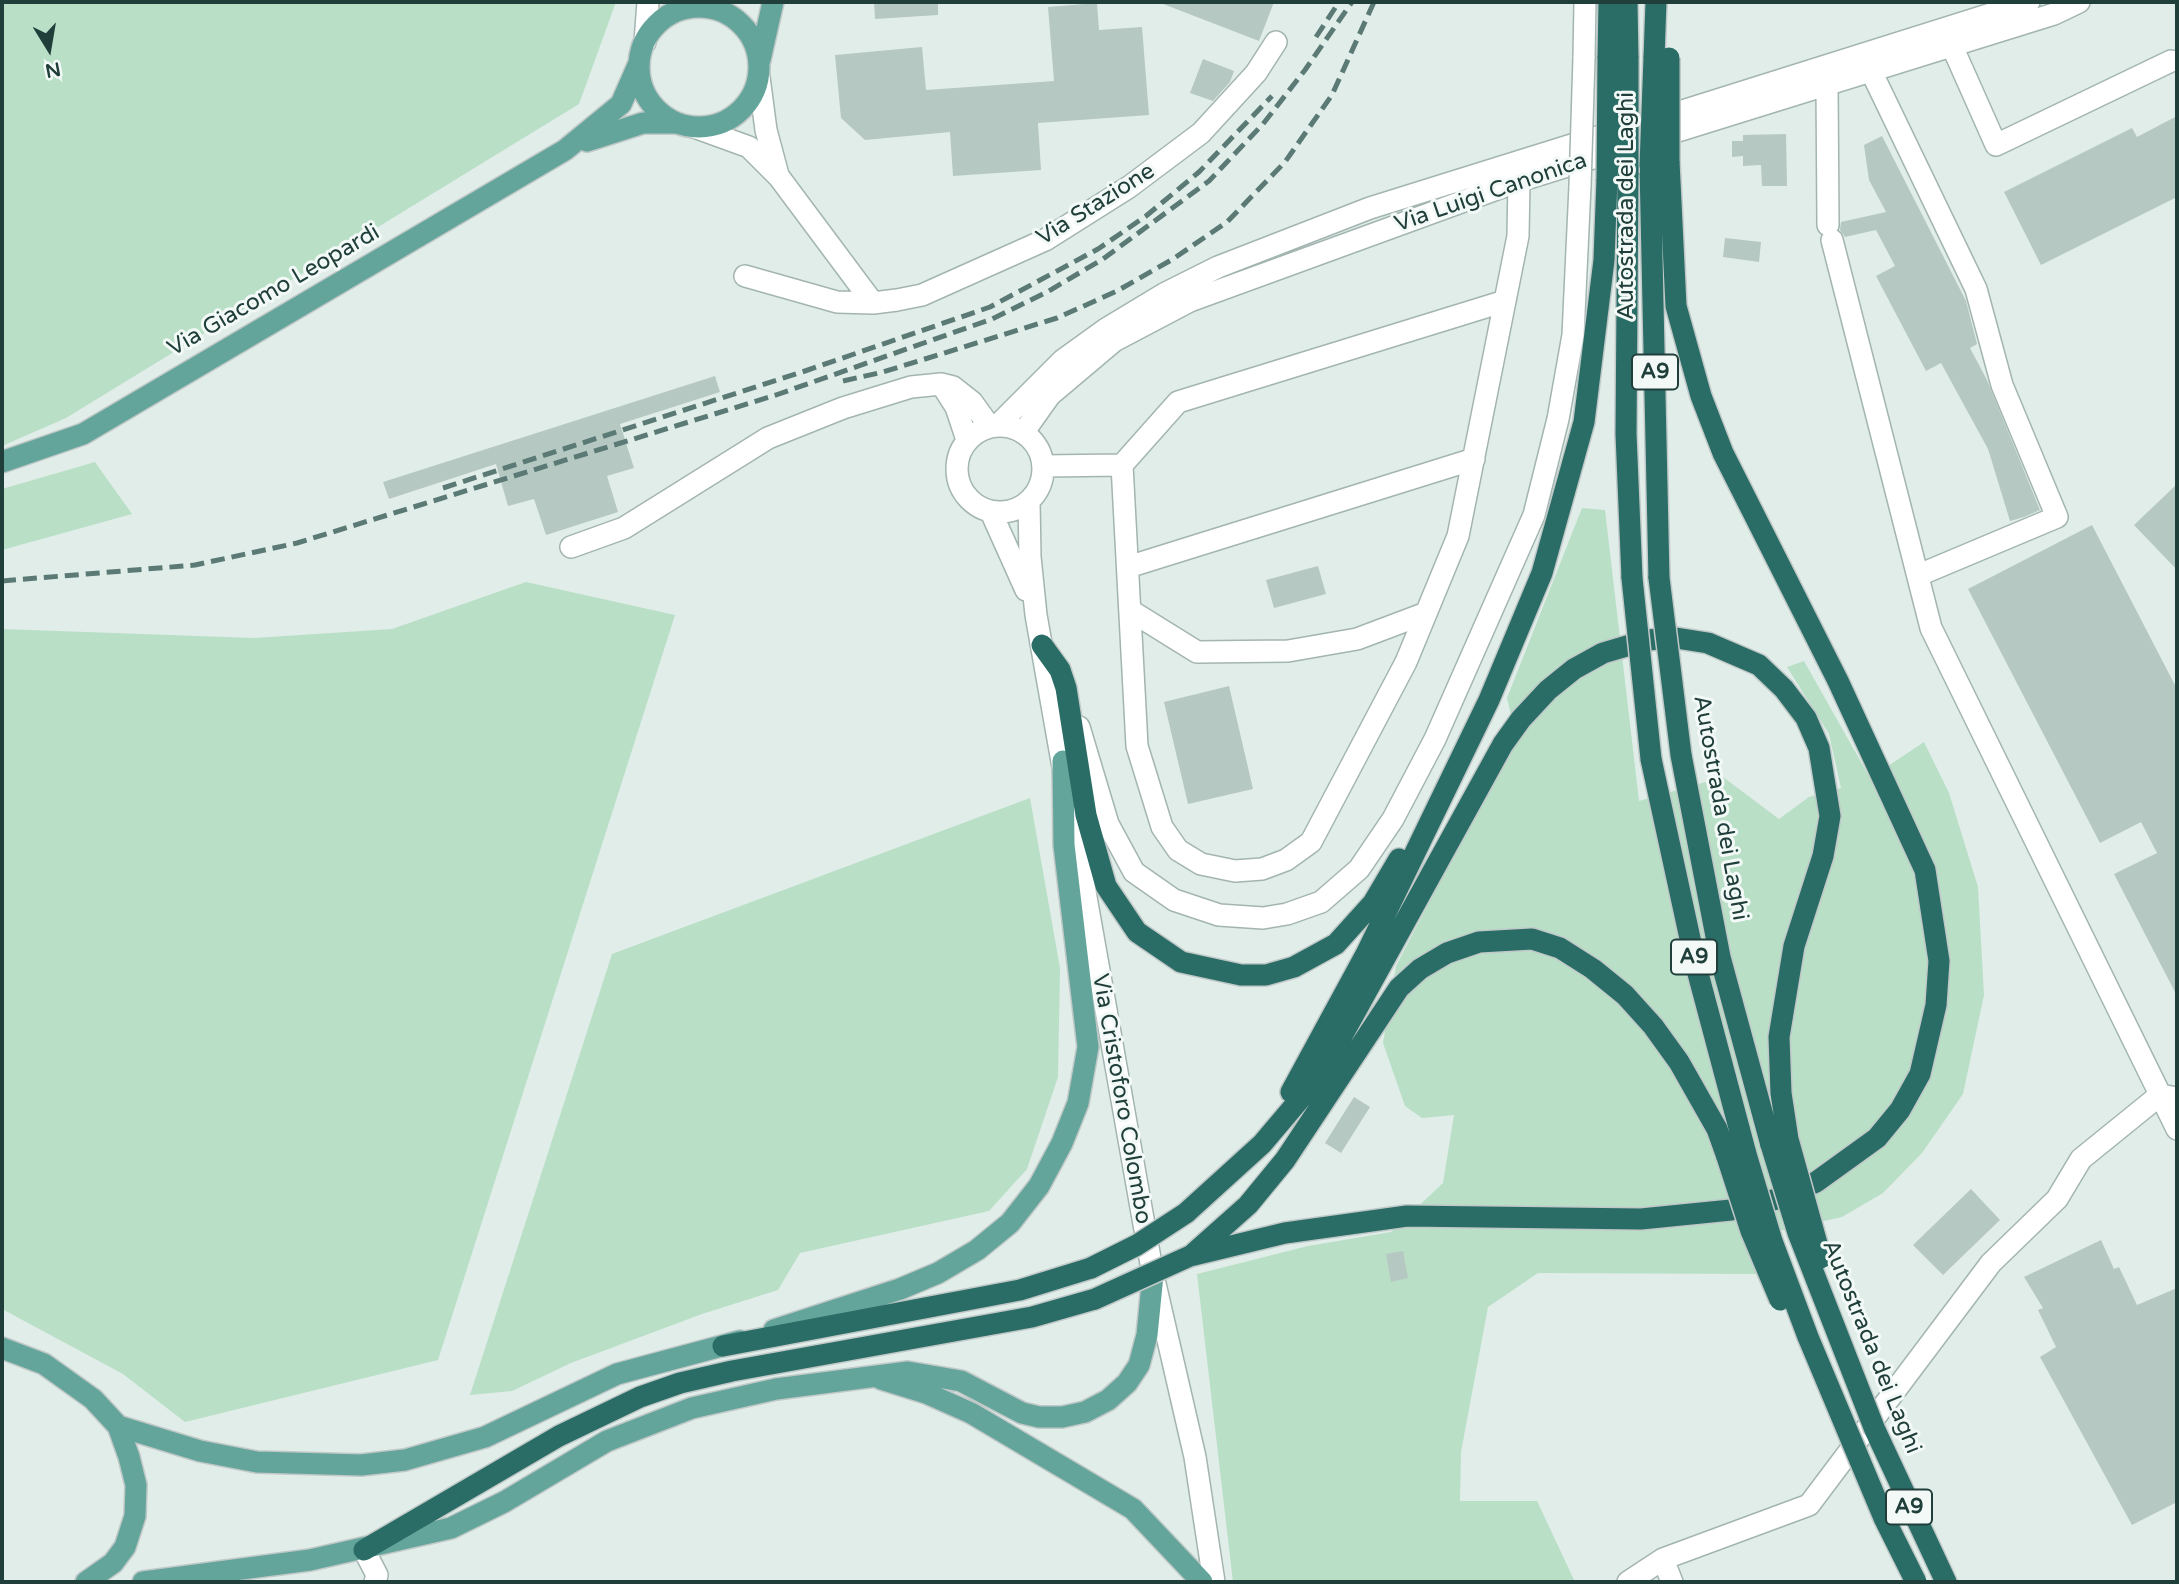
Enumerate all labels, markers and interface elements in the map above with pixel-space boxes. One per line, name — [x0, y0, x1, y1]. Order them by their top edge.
north arrow — [14, 14, 84, 84]
text: N — [43, 57, 63, 82]
street label: Autostrada dei Laghi — [1613, 92, 1641, 320]
street label: Via Luigi Canonica — [1391, 147, 1591, 239]
street label: Via Stazione — [1032, 158, 1160, 252]
street label: Via Giacomo Leopardi — [163, 219, 385, 363]
road number: A9 — [1632, 354, 1678, 390]
street label: Autostrada dei Laghi — [1687, 693, 1753, 923]
road number: A9 — [1671, 940, 1717, 974]
street label: Via Cristoforo Colombo — [1085, 972, 1157, 1226]
street label: Autostrada dei Laghi — [1815, 1236, 1927, 1458]
road number: A9 — [1886, 1490, 1932, 1524]

